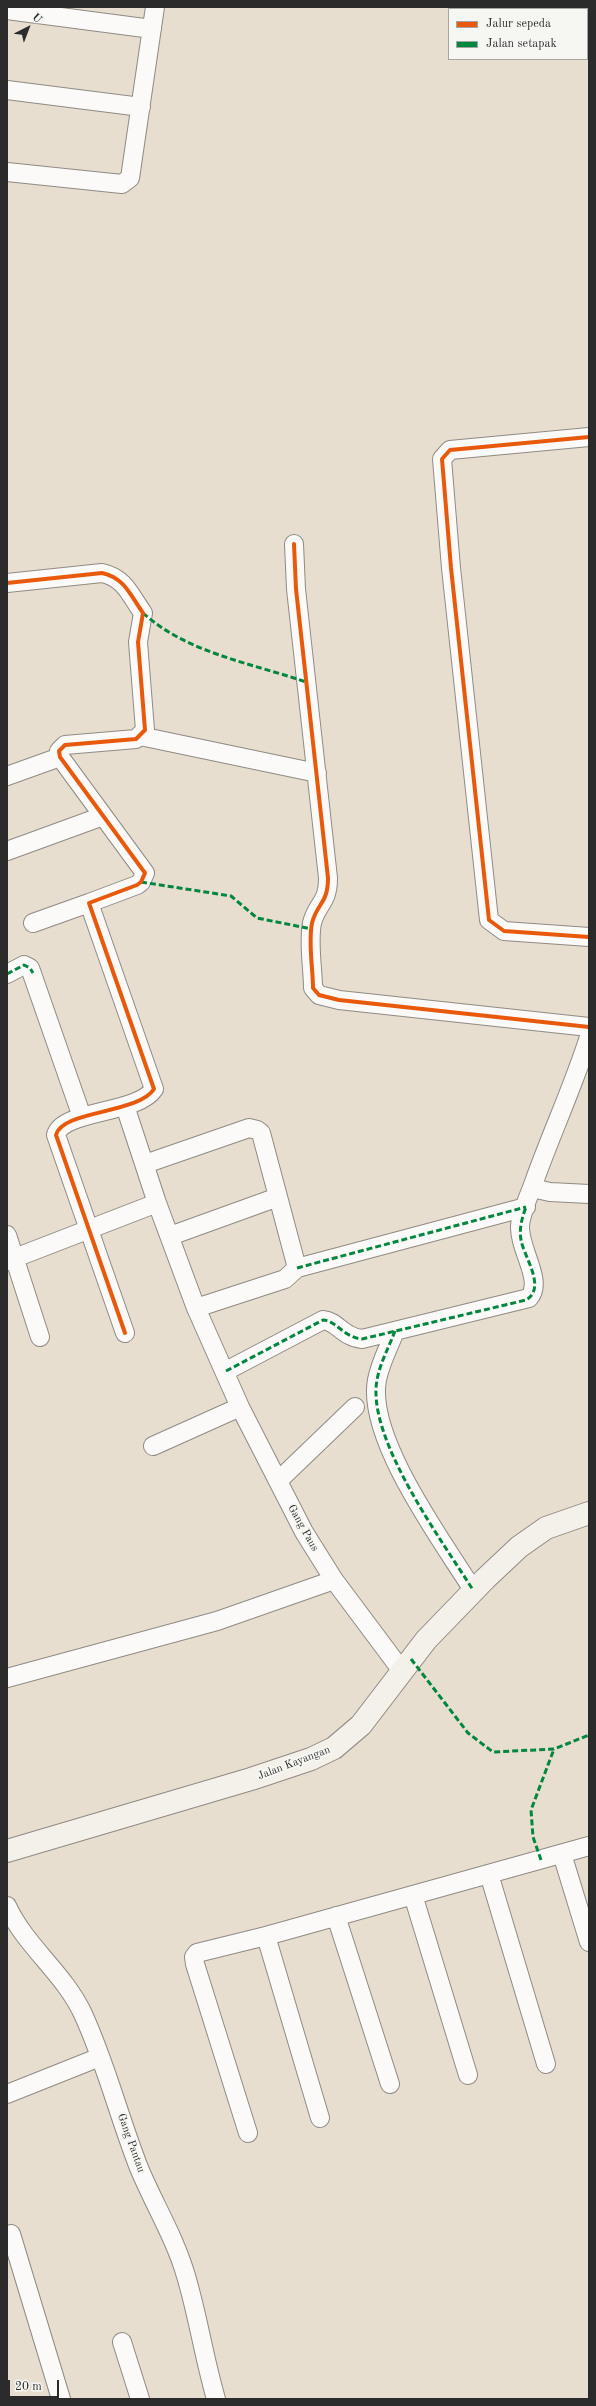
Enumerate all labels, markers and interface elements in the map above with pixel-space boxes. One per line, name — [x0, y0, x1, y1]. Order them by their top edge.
north arrow — [8, 8, 48, 48]
legend — [448, 8, 588, 60]
text: U — [29, 12, 43, 26]
text: Jalur sepeda — [486, 18, 551, 30]
text: Jalan setapak — [486, 38, 557, 50]
street label: Gang Paus — [285, 1502, 321, 1554]
street label: Jalan Kayangan — [256, 1743, 332, 1783]
street label: Gang Pantau — [114, 2112, 148, 2174]
scale bar — [10, 2372, 61, 2398]
text: 20 m — [15, 2381, 42, 2393]

